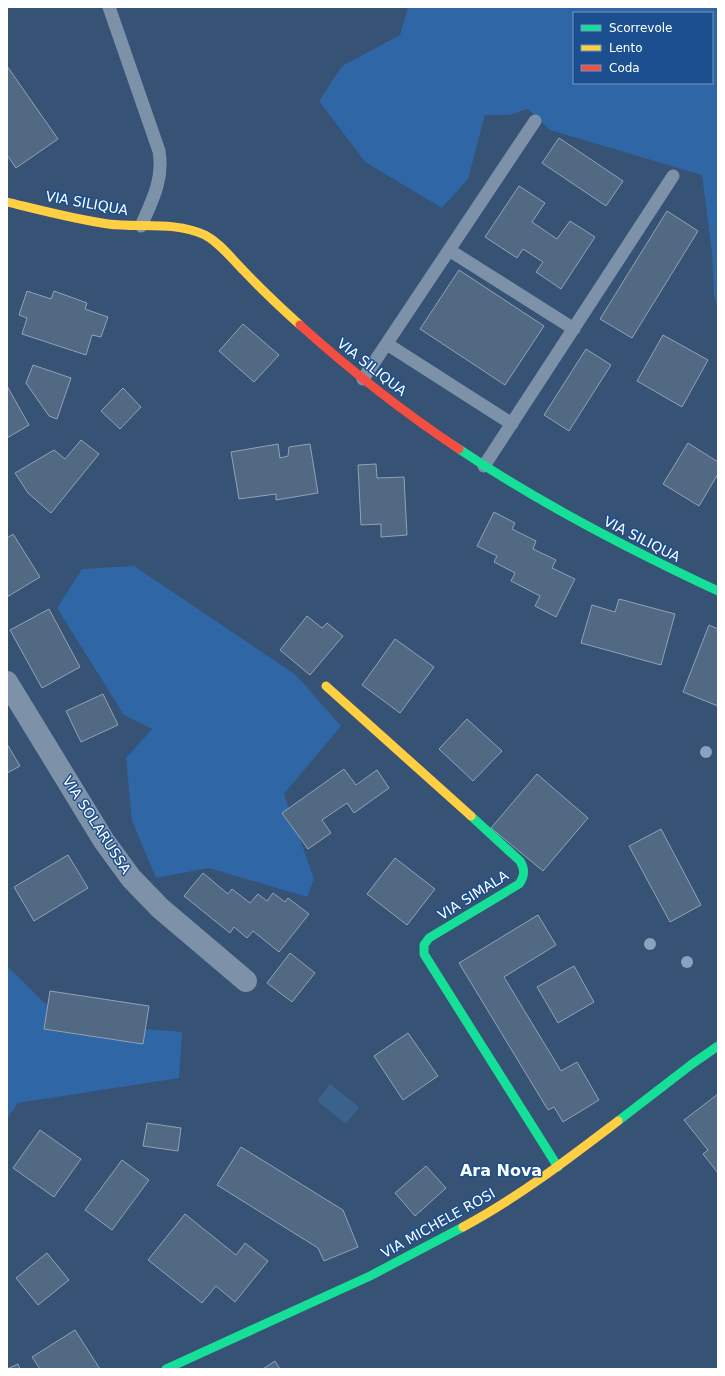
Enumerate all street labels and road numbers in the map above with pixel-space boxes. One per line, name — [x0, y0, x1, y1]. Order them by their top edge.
street label: VIA SILIQUA — [44, 188, 130, 218]
street label: VIA SILIQUA — [334, 335, 410, 399]
street label: VIA SILIQUA — [601, 513, 683, 565]
street label: VIA SOLARUSSA — [60, 773, 135, 877]
street label: VIA SIMALA — [435, 867, 512, 923]
street label: VIA MICHELE ROSI — [378, 1185, 498, 1261]

